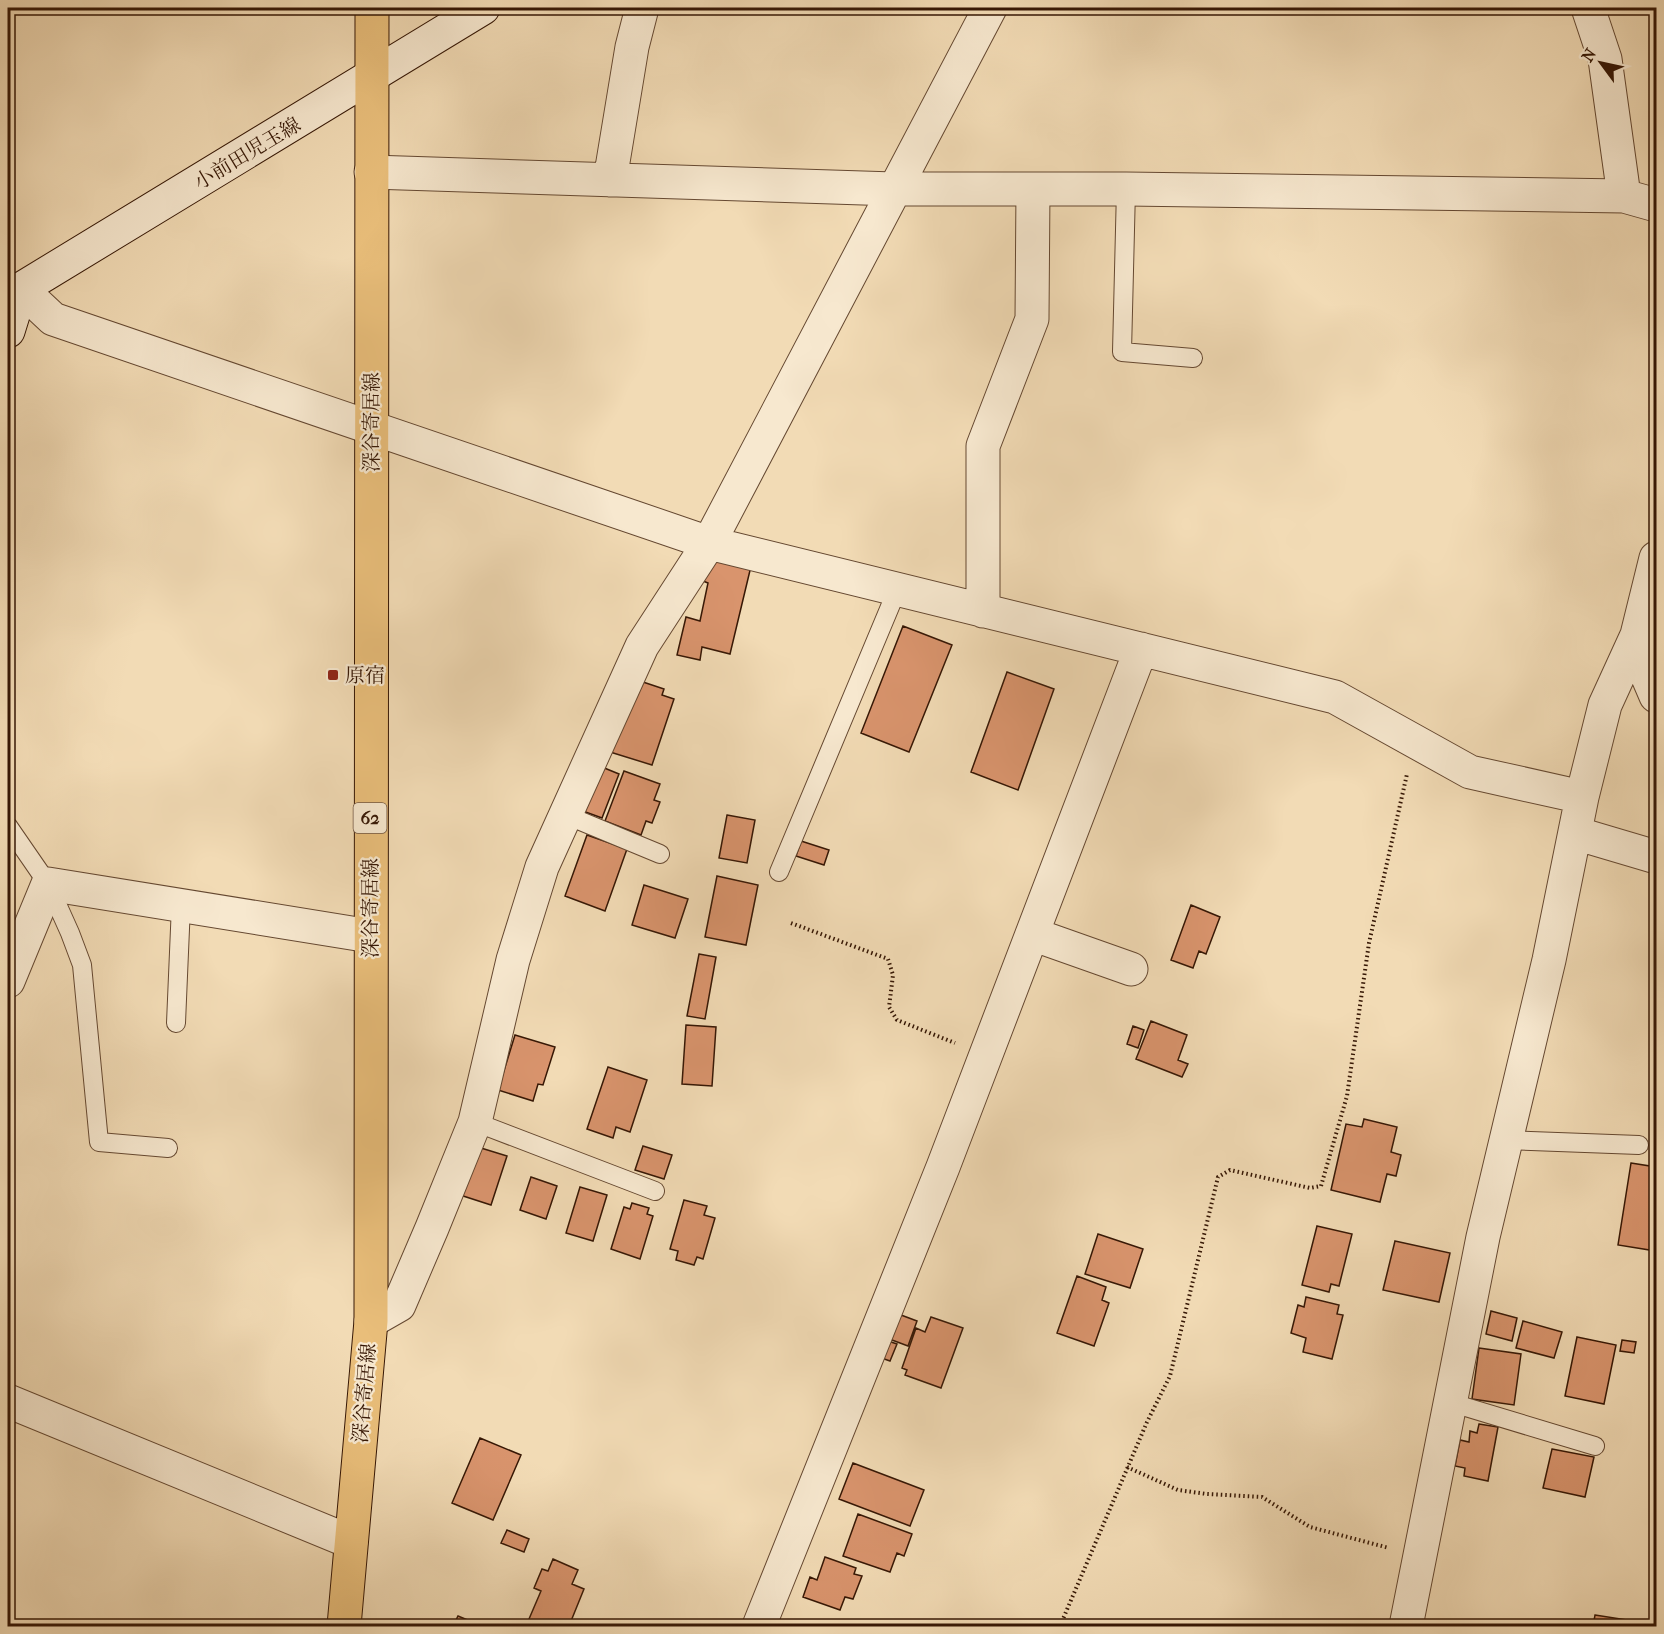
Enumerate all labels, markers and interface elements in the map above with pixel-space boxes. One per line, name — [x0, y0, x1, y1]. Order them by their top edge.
north arrow — [1571, 33, 1631, 93]
text: N — [1578, 44, 1601, 65]
street label: 小前田児玉線 — [190, 113, 305, 194]
street label: 深谷寄居線 — [360, 372, 383, 472]
place label: 原宿 — [345, 664, 385, 687]
marker: 原宿 — [326, 668, 340, 682]
road number: 62 — [354, 803, 386, 833]
street label: 深谷寄居線 — [359, 858, 382, 958]
street label: 深谷寄居線 — [349, 1342, 380, 1444]

